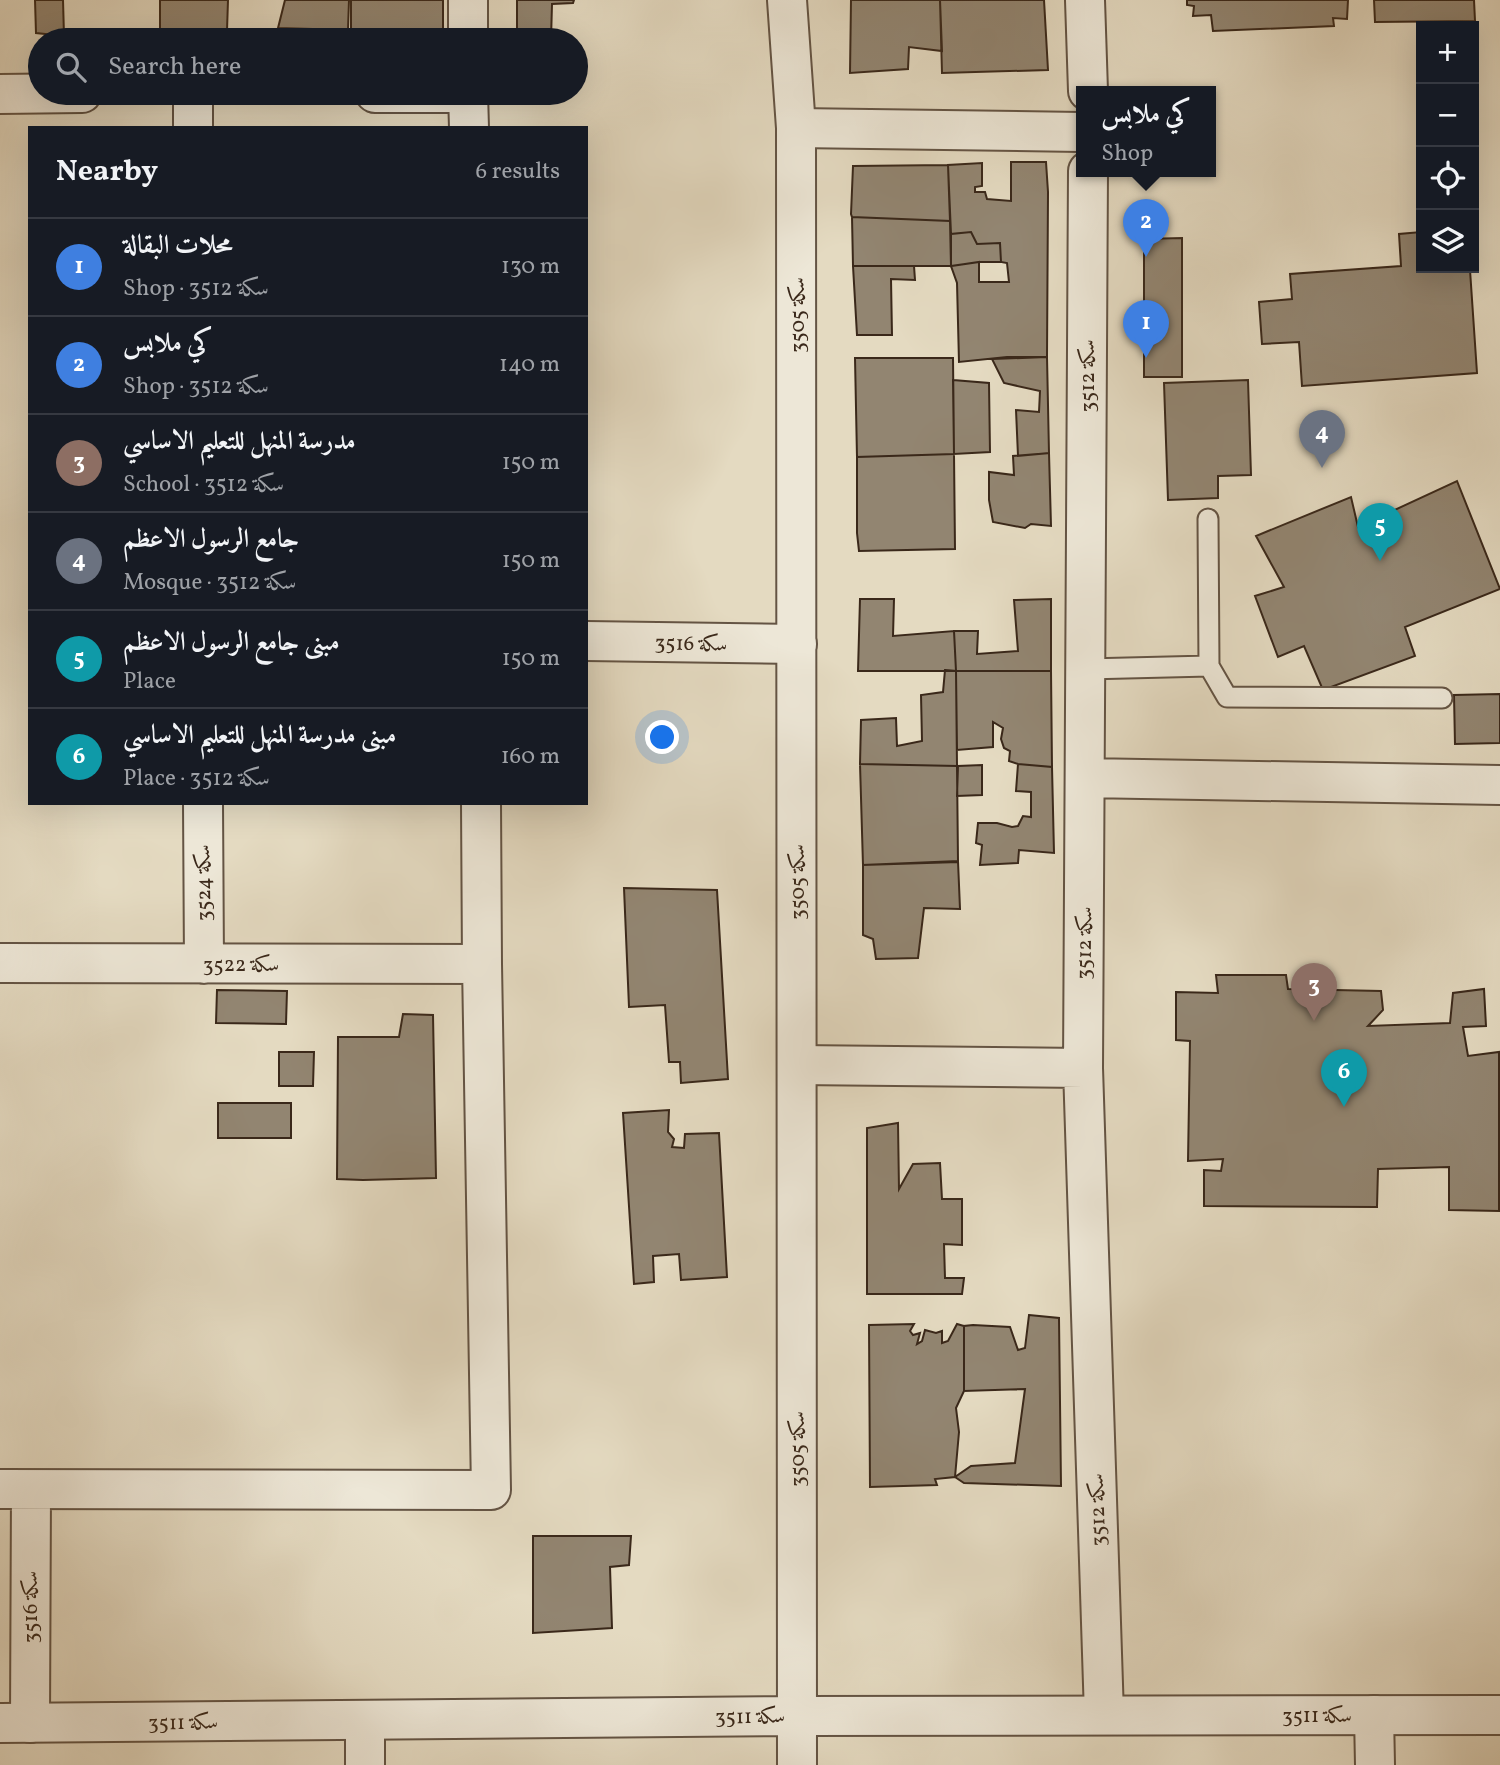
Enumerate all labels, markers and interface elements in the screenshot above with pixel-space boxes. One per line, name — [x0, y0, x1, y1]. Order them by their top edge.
map controls — [1416, 21, 1479, 273]
button: + — [1416, 21, 1479, 84]
search box — [28, 28, 588, 105]
icon: search — [52, 48, 90, 86]
text: Search here — [108, 49, 241, 85]
button: − — [1416, 84, 1479, 147]
popup — [1076, 86, 1216, 177]
text: كي ملابس — [1101, 97, 1191, 133]
text: Shop — [1101, 138, 1153, 170]
button: locate — [1416, 147, 1479, 210]
text: Nearby — [56, 151, 158, 193]
text: 6 results — [476, 156, 560, 188]
pin: 2 — [1123, 199, 1169, 257]
button: layers — [1416, 210, 1479, 273]
text: محلات البقالة — [123, 228, 232, 264]
text: 1 — [74, 251, 84, 283]
text: 130 m — [501, 251, 560, 283]
text: Shop · سكة 3512 — [123, 273, 269, 305]
street label: سكة 3505 — [784, 277, 813, 353]
pin: 1 — [1123, 300, 1169, 358]
text: كي ملابس — [123, 326, 212, 362]
street label: سكة 3512 — [1074, 339, 1103, 413]
text: 2 — [73, 349, 85, 381]
text: 140 m — [499, 349, 560, 381]
text: Shop · سكة 3512 — [123, 371, 269, 403]
pin: 4 — [1299, 410, 1345, 468]
text: مدرسة المنهل للتعليم الاساسي — [123, 424, 356, 460]
text: 3 — [73, 447, 85, 479]
text: 150 m — [502, 447, 560, 479]
text: School · سكة 3512 — [123, 469, 284, 501]
pin: 5 — [1357, 503, 1403, 561]
text: جامع الرسول الاعظم — [123, 522, 299, 558]
text: 4 — [72, 545, 86, 577]
text: 150 m — [502, 545, 560, 577]
text: Mosque · سكة 3512 — [123, 567, 296, 599]
text: مبنى جامع الرسول الاعظم — [123, 625, 340, 661]
street label: سكة 3516 — [654, 629, 728, 660]
text: 5 — [73, 643, 85, 675]
text: 150 m — [502, 643, 560, 675]
text: Place — [123, 666, 176, 698]
text: مبنى مدرسة المنهل للتعليم الاساسي — [123, 718, 396, 754]
your location — [645, 720, 679, 754]
text: 6 — [73, 741, 85, 773]
text: 160 m — [501, 741, 560, 773]
text: Place · سكة 3512 — [123, 763, 270, 795]
street label: سكة 3524 — [189, 844, 220, 922]
street label: سكة 3505 — [784, 844, 813, 920]
street label: سكة 3512 — [1070, 906, 1101, 980]
street label: سكة 3522 — [203, 951, 279, 980]
pin: 3 — [1291, 963, 1337, 1021]
pin: 6 — [1321, 1049, 1367, 1107]
street label: سكة 3505 — [784, 1411, 813, 1487]
street label: سكة 3512 — [1083, 1473, 1114, 1547]
street label: سكة 3516 — [17, 1571, 46, 1643]
street label: سكة 3511 — [715, 1702, 785, 1733]
street label: سكة 3511 — [1282, 1702, 1352, 1731]
street label: سكة 3511 — [148, 1708, 218, 1739]

